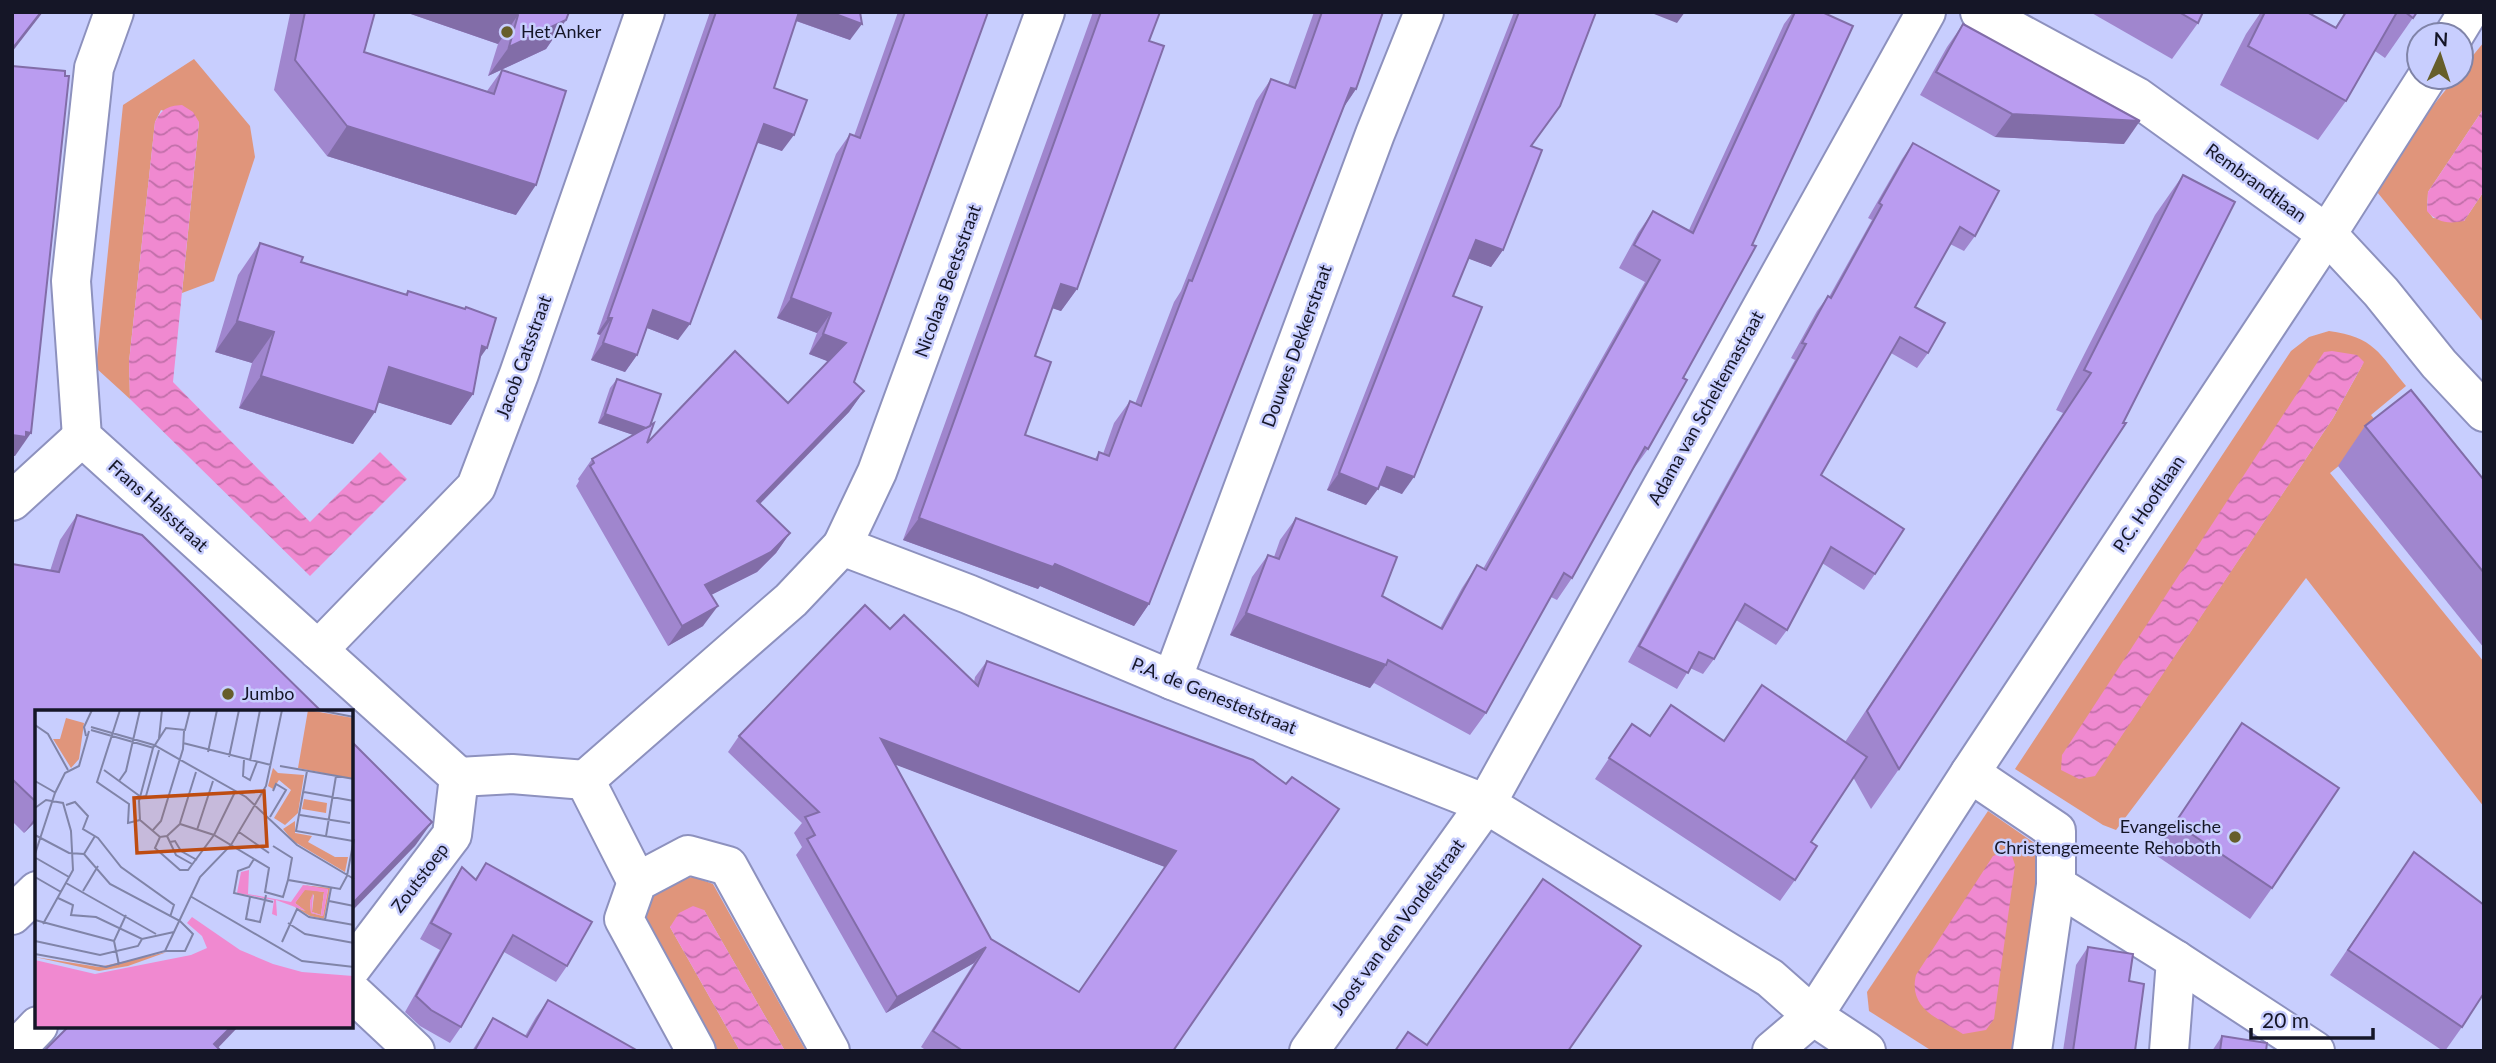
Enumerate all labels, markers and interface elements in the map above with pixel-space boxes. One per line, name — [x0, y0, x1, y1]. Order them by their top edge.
place label: Het Anker — [521, 20, 602, 42]
north arrow — [2405, 21, 2475, 91]
marker: Het Anker — [499, 24, 515, 40]
text: N — [2433, 27, 2449, 50]
street label: Rembrandtlaan — [2202, 138, 2311, 226]
street label: Nicolaas Beetsstraat — [909, 201, 985, 360]
street label: Douwes Dekkerstraat — [1256, 261, 1336, 430]
street label: Jacob Catsstraat — [491, 292, 556, 421]
street label: Adama van Scheltemastraat — [1643, 306, 1768, 508]
street label: P.C. Hooftlaan — [2108, 451, 2189, 556]
street label: Frans Halsstraat — [104, 455, 213, 556]
street label: P.A. de Genestetstraat — [1129, 652, 1300, 738]
place label: Jumbo — [242, 682, 294, 704]
marker: Jumbo — [220, 686, 236, 702]
inset map — [35, 710, 354, 1028]
place label: Evangelische Christengemeente Rehoboth — [1994, 815, 2221, 858]
marker: Evangelische Christengemeente Rehoboth — [2227, 829, 2243, 845]
street label: Joost van den Vondelstraat — [1326, 834, 1469, 1019]
street label: Zoutstoep — [386, 838, 452, 916]
scale bar — [2251, 996, 2374, 1040]
text: 20 m — [2262, 1007, 2309, 1032]

